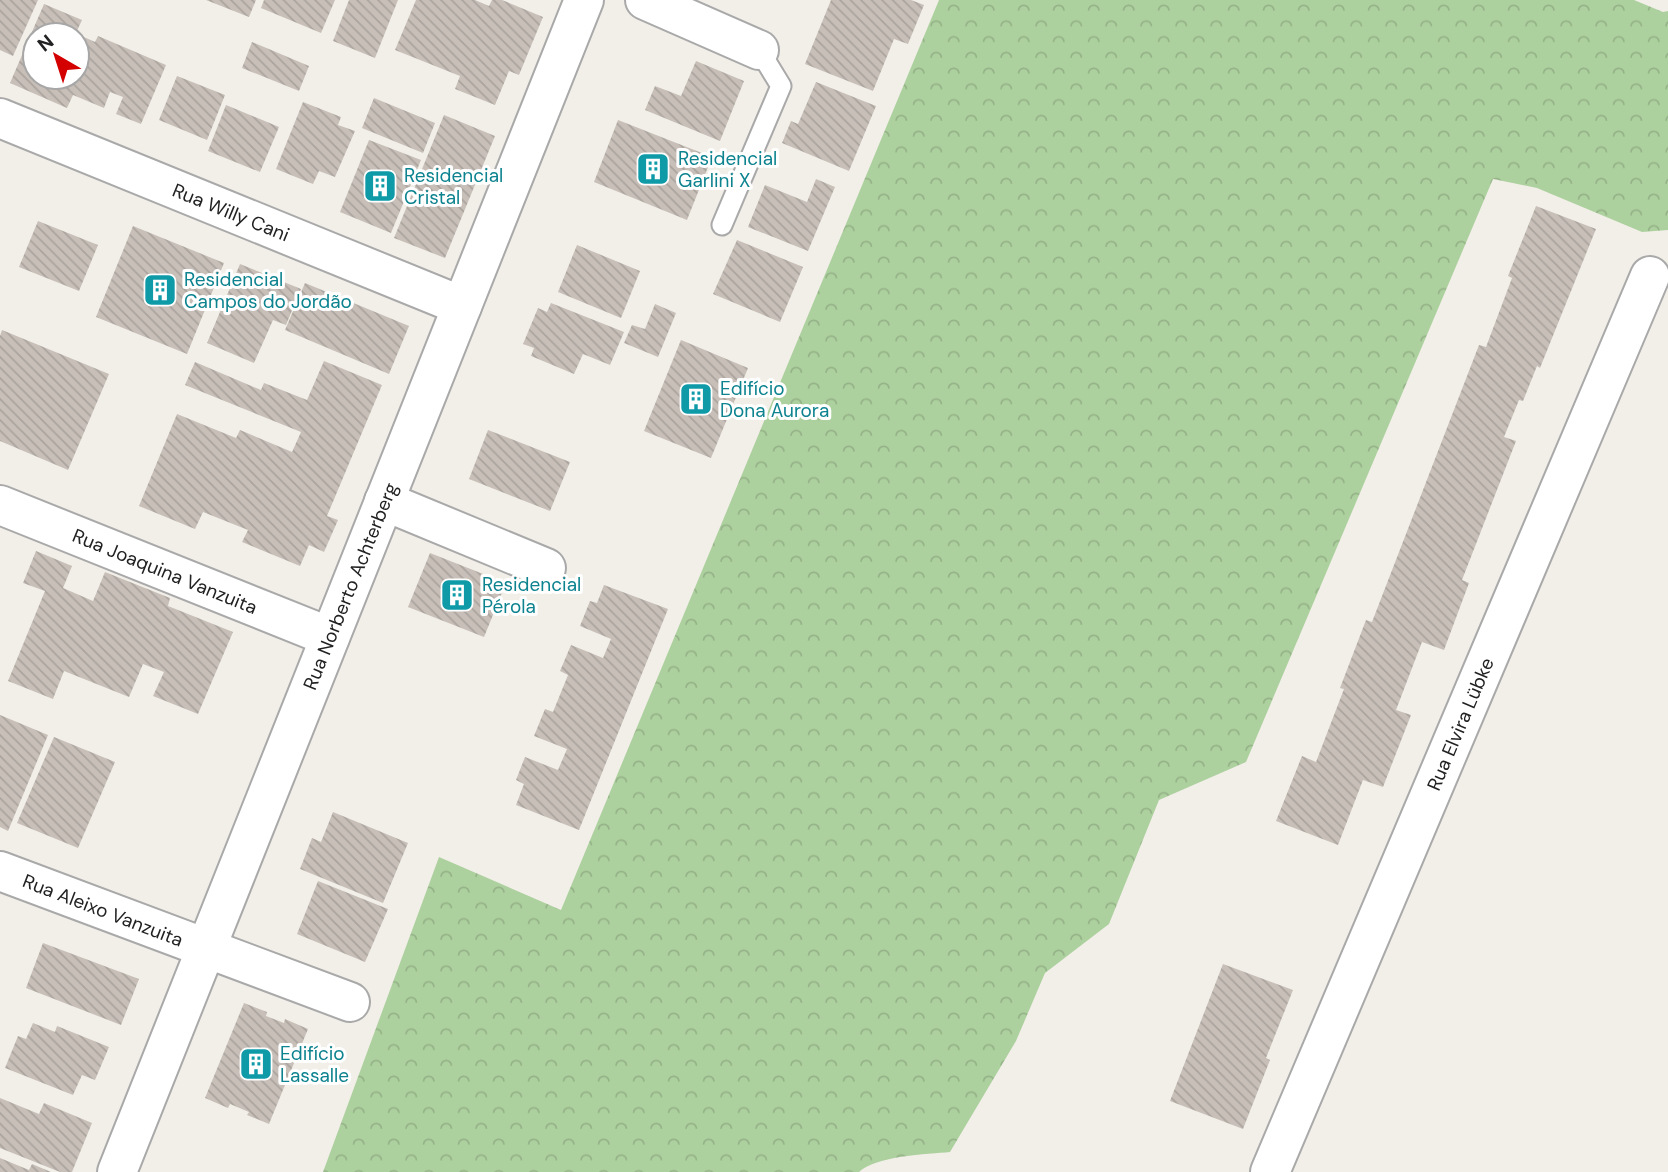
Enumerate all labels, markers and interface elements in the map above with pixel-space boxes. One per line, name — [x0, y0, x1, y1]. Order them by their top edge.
north arrow — [21, 21, 91, 91]
text: N — [32, 29, 59, 57]
place label: Residencial Garlini X — [678, 146, 777, 193]
building icon: Residencial Garlini X — [634, 150, 672, 188]
place label: Residencial Cristal — [404, 163, 503, 210]
building icon: Residencial Cristal — [361, 167, 399, 205]
street label: Rua Willy Cani — [169, 178, 293, 247]
place label: Residencial Campos do Jordão — [184, 267, 352, 314]
building icon: Residencial Campos do Jordão — [141, 271, 179, 309]
place label: Edifício Dona Aurora — [720, 376, 829, 423]
building icon: Edifício Dona Aurora — [677, 380, 715, 418]
street label: Rua Norberto Achterberg — [297, 479, 404, 693]
street label: Rua Joaquina Vanzuita — [69, 523, 261, 620]
place label: Residencial Pérola — [482, 572, 581, 619]
building icon: Residencial Pérola — [438, 576, 476, 614]
street label: Rua Elvira Lübke — [1421, 654, 1500, 794]
street label: Rua Aleixo Vanzuita — [19, 868, 187, 953]
place label: Edifício Lassalle — [280, 1041, 349, 1088]
building icon: Edifício Lassalle — [237, 1045, 275, 1083]

